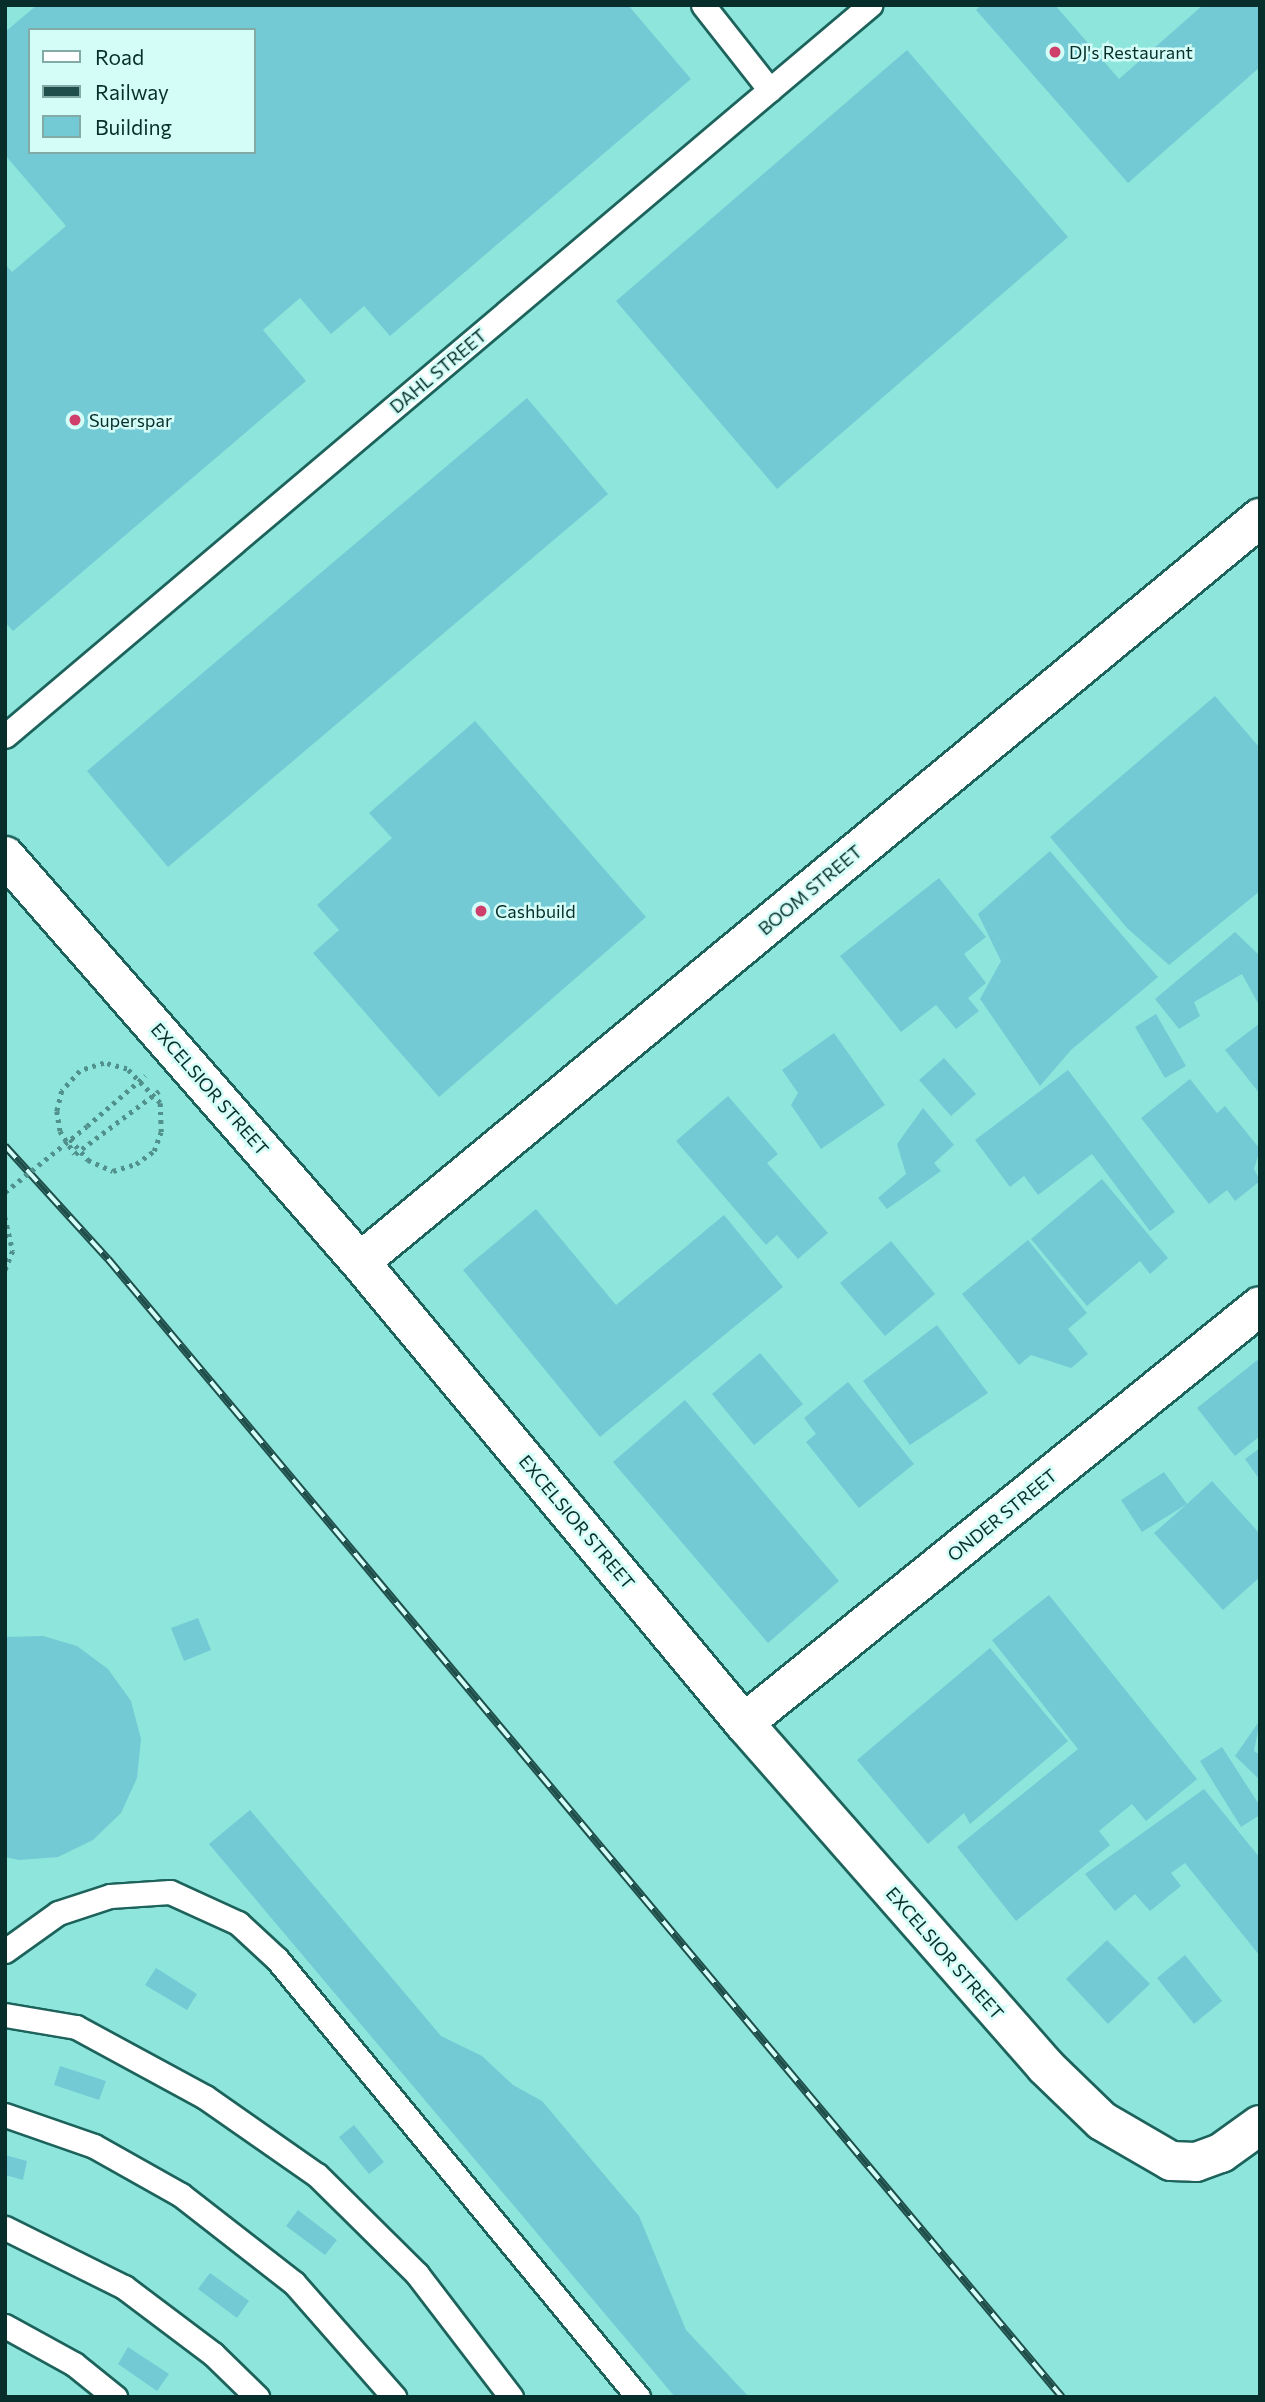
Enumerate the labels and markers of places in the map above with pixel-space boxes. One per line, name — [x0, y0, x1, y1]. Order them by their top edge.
place label: DJ's Restaurant — [1069, 41, 1193, 63]
marker: DJ's Restaurant — [1047, 44, 1063, 60]
place label: Superspar — [89, 409, 172, 431]
marker: Superspar — [67, 412, 83, 428]
place label: Cashbuild — [495, 900, 576, 922]
marker: Cashbuild — [473, 903, 489, 919]

